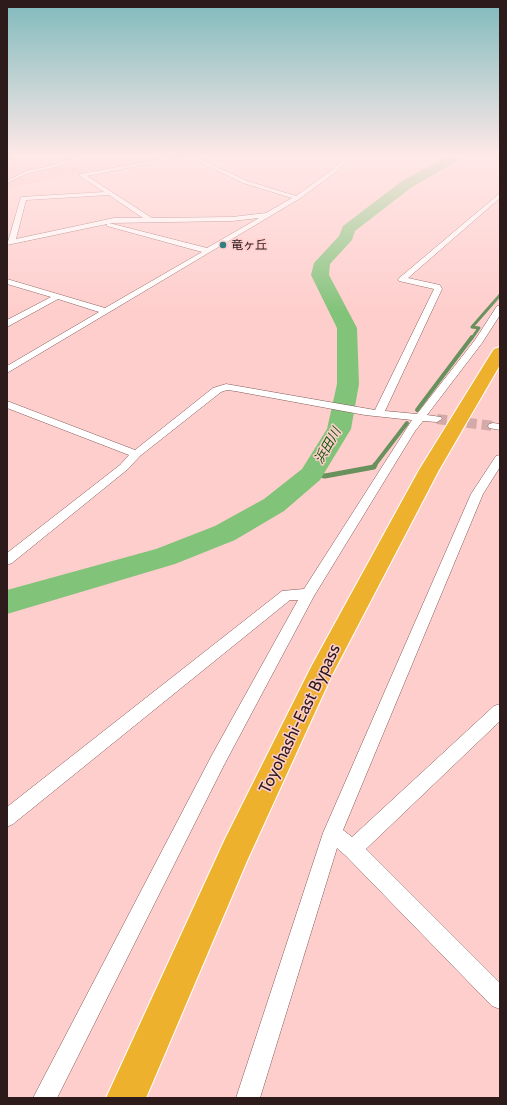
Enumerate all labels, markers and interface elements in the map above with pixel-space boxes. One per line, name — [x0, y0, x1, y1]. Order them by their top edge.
place label: 竜ヶ丘 — [231, 238, 267, 252]
marker: 竜ヶ丘 — [218, 240, 228, 250]
water label: 浜田川 — [311, 425, 345, 467]
street label: Toyohashi-East Bypass — [255, 641, 345, 797]

